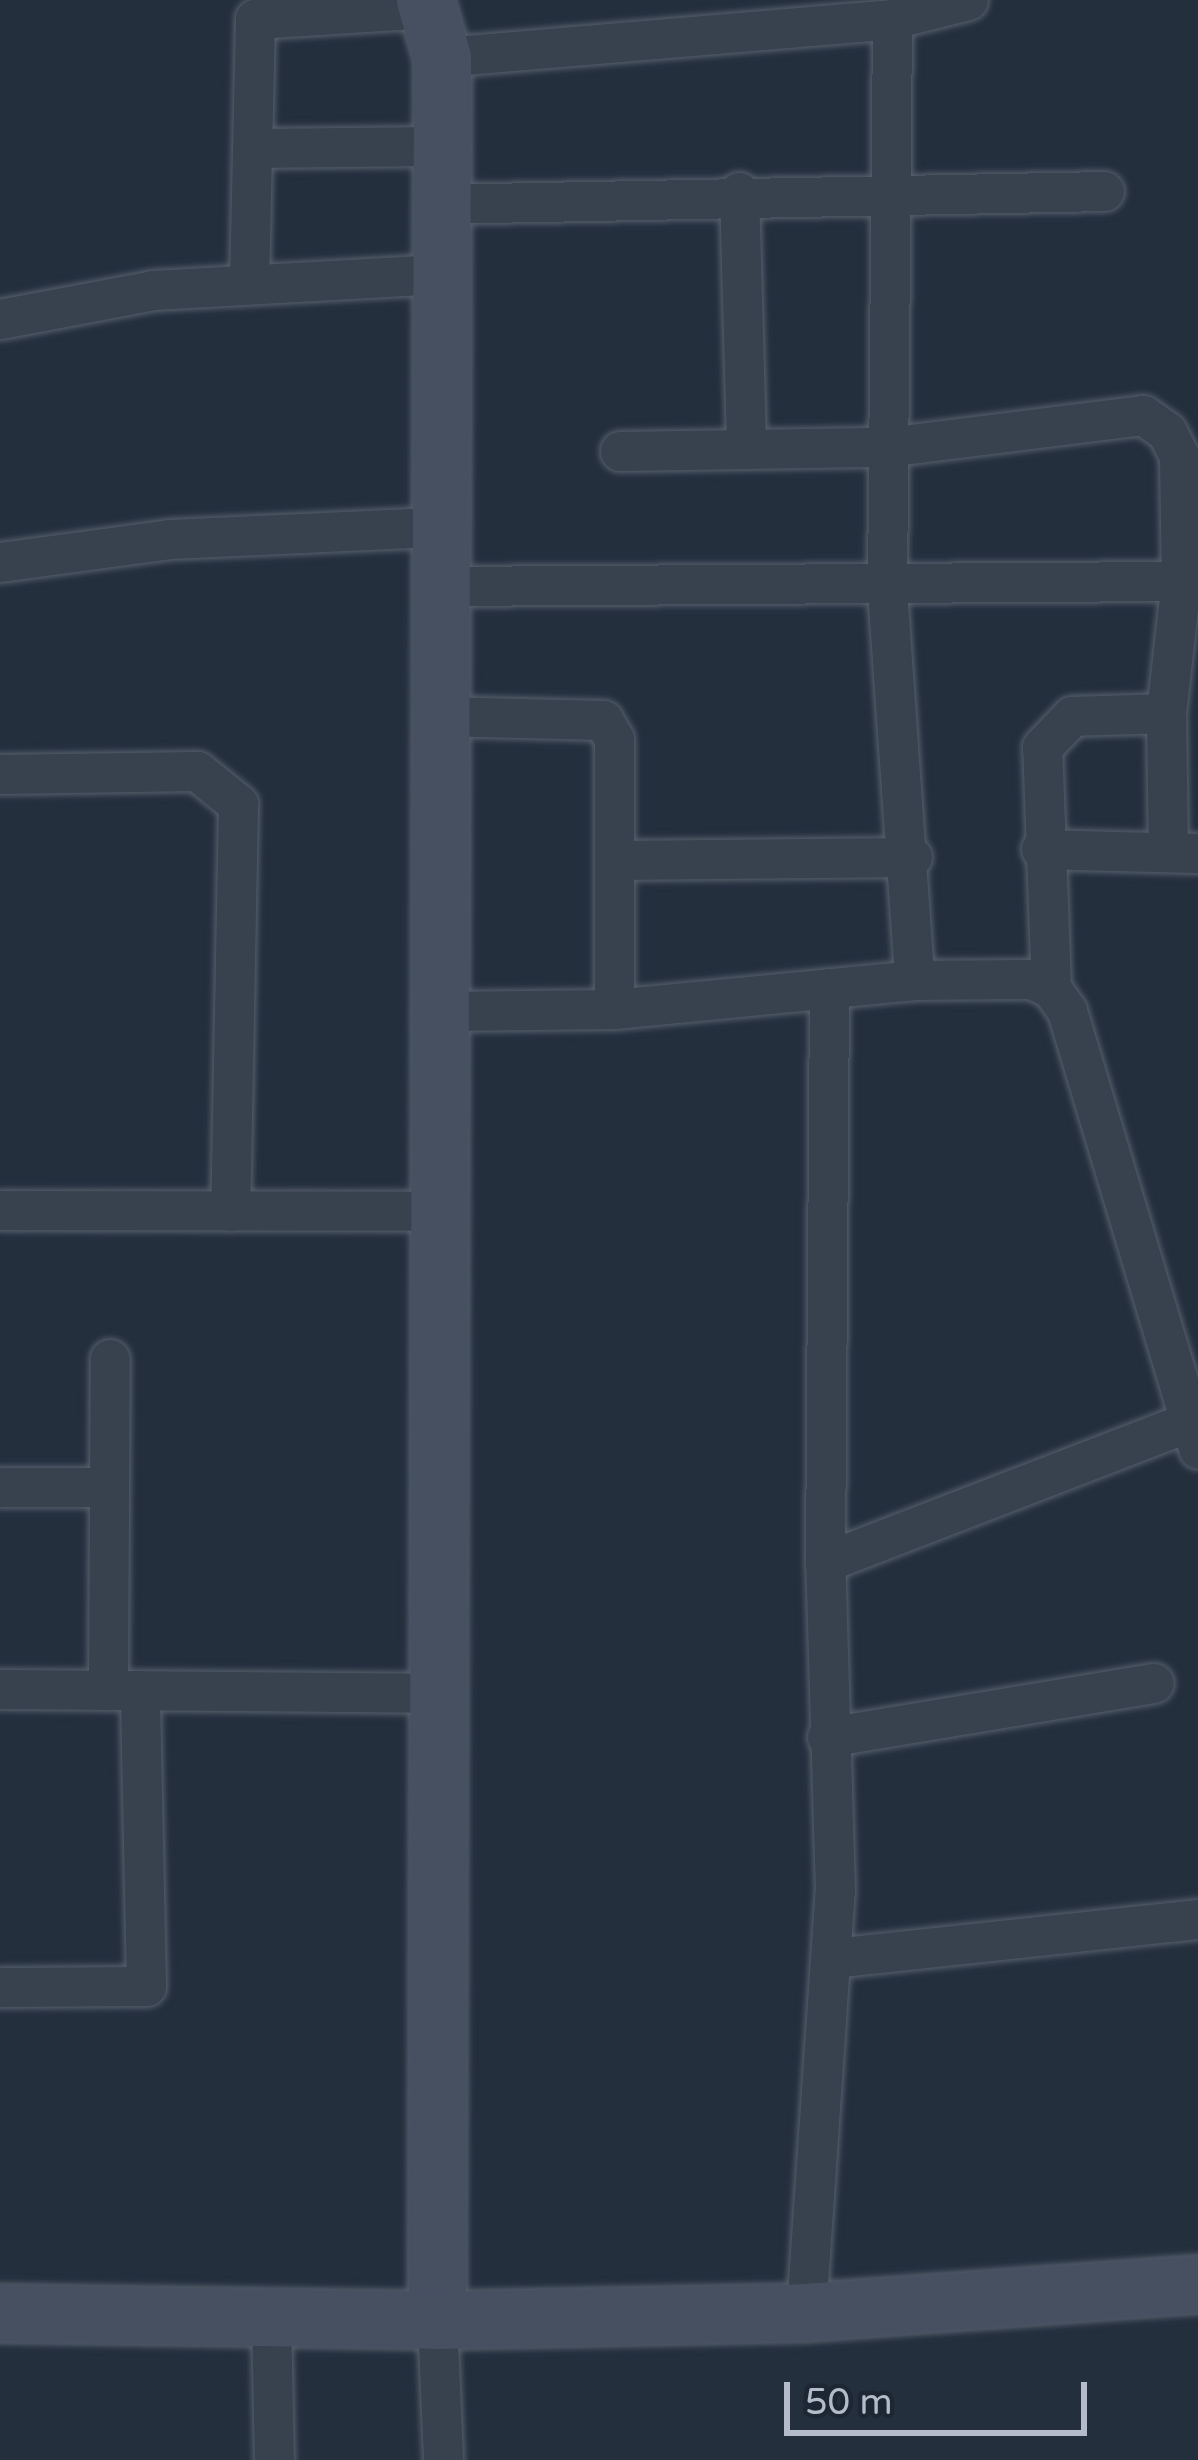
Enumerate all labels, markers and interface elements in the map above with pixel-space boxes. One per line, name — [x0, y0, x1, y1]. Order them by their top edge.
scale bar — [790, 2358, 1093, 2432]
text: 50 m — [805, 2381, 893, 2424]

